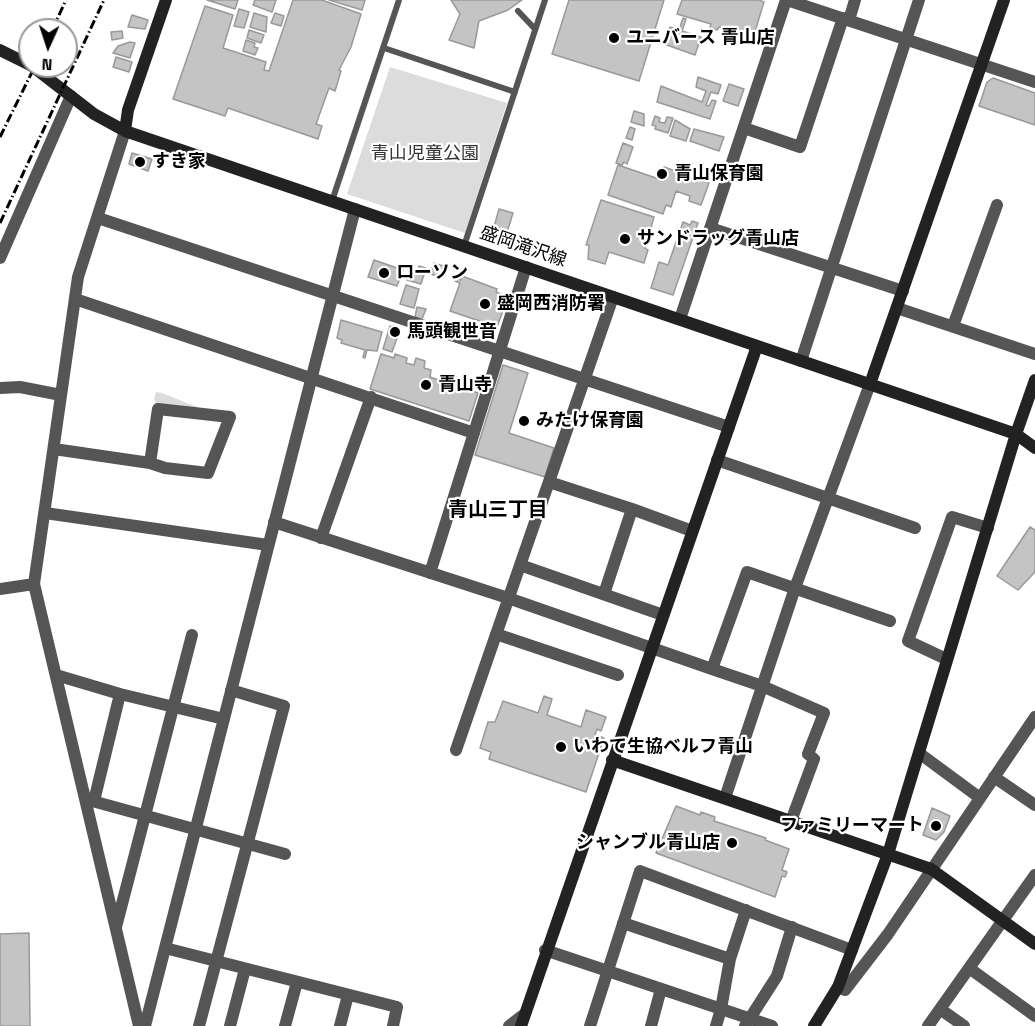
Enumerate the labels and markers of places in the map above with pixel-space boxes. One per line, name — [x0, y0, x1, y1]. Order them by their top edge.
place label: ユニバース 青山店 — [626, 27, 775, 49]
marker: ユニバース 青山店 — [607, 31, 621, 45]
place label: すき家 — [152, 151, 206, 173]
marker: すき家 — [133, 155, 147, 169]
place label: 青山保育園 — [674, 163, 764, 185]
marker: 青山保育園 — [655, 167, 669, 181]
place label: サンドラッグ青山店 — [637, 228, 799, 250]
marker: サンドラッグ青山店 — [618, 232, 632, 246]
place label: ローソン — [396, 262, 468, 284]
marker: ローソン — [377, 266, 391, 280]
place label: 盛岡西消防署 — [497, 293, 605, 315]
marker: 盛岡西消防署 — [478, 297, 492, 311]
place label: 馬頭観世音 — [407, 321, 497, 343]
marker: 馬頭観世音 — [388, 325, 402, 339]
place label: 青山寺 — [438, 374, 492, 396]
marker: 青山寺 — [419, 378, 433, 392]
place label: みたけ保育園 — [536, 410, 644, 432]
marker: みたけ保育園 — [517, 414, 531, 428]
place label: いわて生協ベルフ青山 — [573, 736, 753, 758]
marker: いわて生協ベルフ青山 — [554, 740, 568, 754]
place label: ファミリーマート — [780, 815, 924, 837]
marker: ファミリーマート — [929, 819, 943, 833]
place label: シャンブル青山店 — [576, 832, 720, 854]
marker: シャンブル青山店 — [725, 836, 739, 850]

